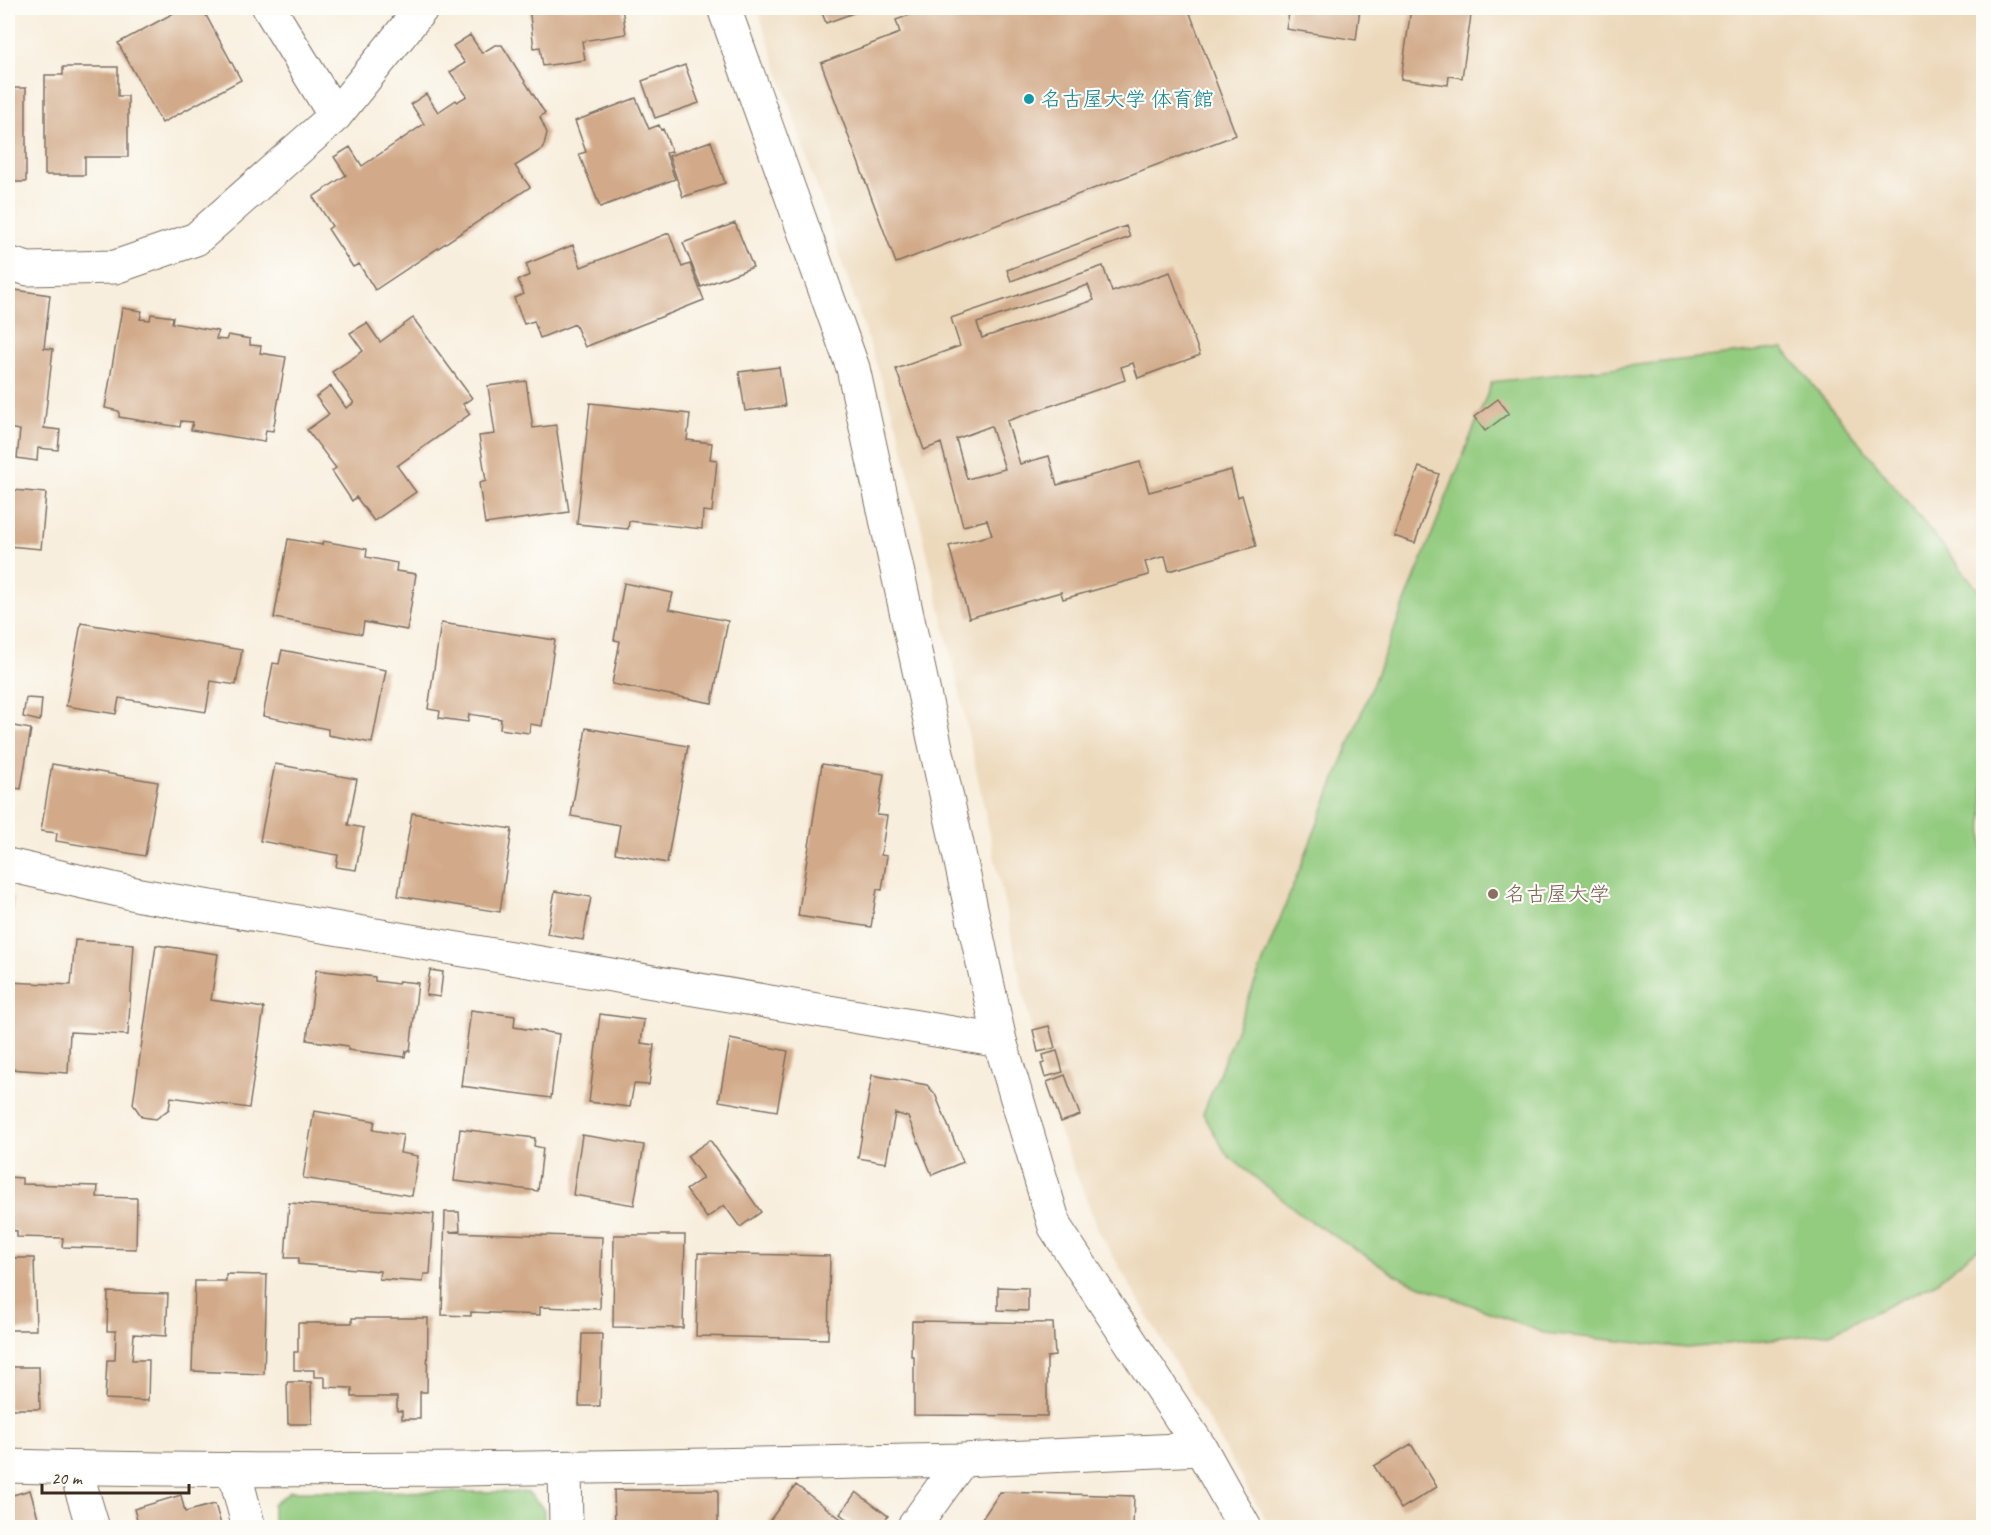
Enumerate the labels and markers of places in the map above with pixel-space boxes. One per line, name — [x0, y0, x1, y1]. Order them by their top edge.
place label: 名古屋大学 体育館 — [1041, 86, 1214, 112]
marker: 名古屋大学 体育館 — [1022, 92, 1036, 106]
place label: 名古屋大学 — [1505, 881, 1610, 907]
marker: 名古屋大学 — [1486, 887, 1500, 901]

